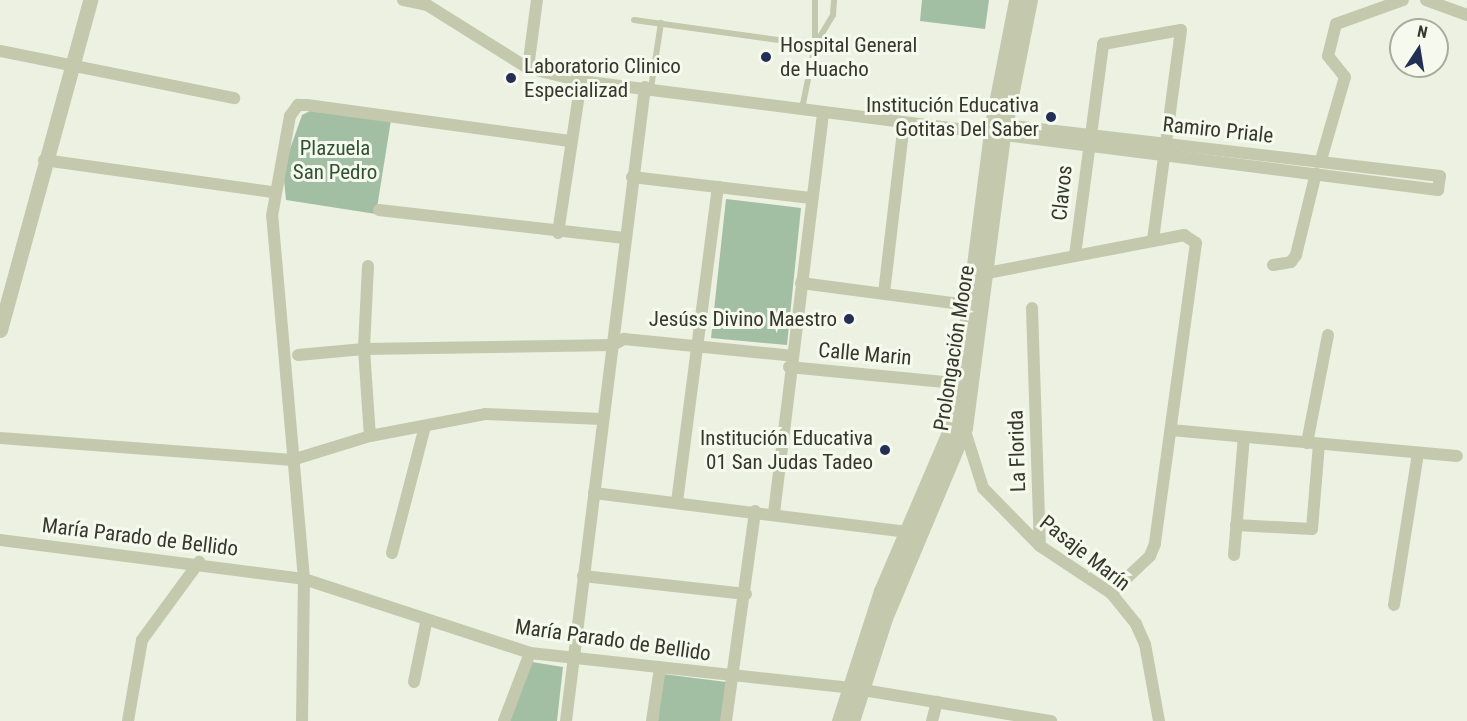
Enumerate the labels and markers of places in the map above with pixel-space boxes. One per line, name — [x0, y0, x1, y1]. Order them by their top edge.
place label: Hospital General de Huacho — [780, 32, 917, 82]
marker: Hospital General de Huacho — [757, 48, 775, 66]
place label: Laboratorio Clinico Especializad — [524, 53, 681, 103]
marker: Laboratorio Clinico Especializad — [502, 69, 520, 87]
place label: Institución Educativa Gotitas Del Saber — [866, 92, 1039, 142]
marker: Institución Educativa Gotitas Del Saber — [1044, 110, 1058, 124]
place label: Jesúss Divino Maestro — [649, 306, 837, 332]
marker: Jesúss Divino Maestro — [842, 312, 856, 326]
place label: Institución Educativa 01 San Judas Tadeo — [700, 425, 873, 475]
marker: Institución Educativa 01 San Judas Tadeo — [878, 443, 892, 457]

